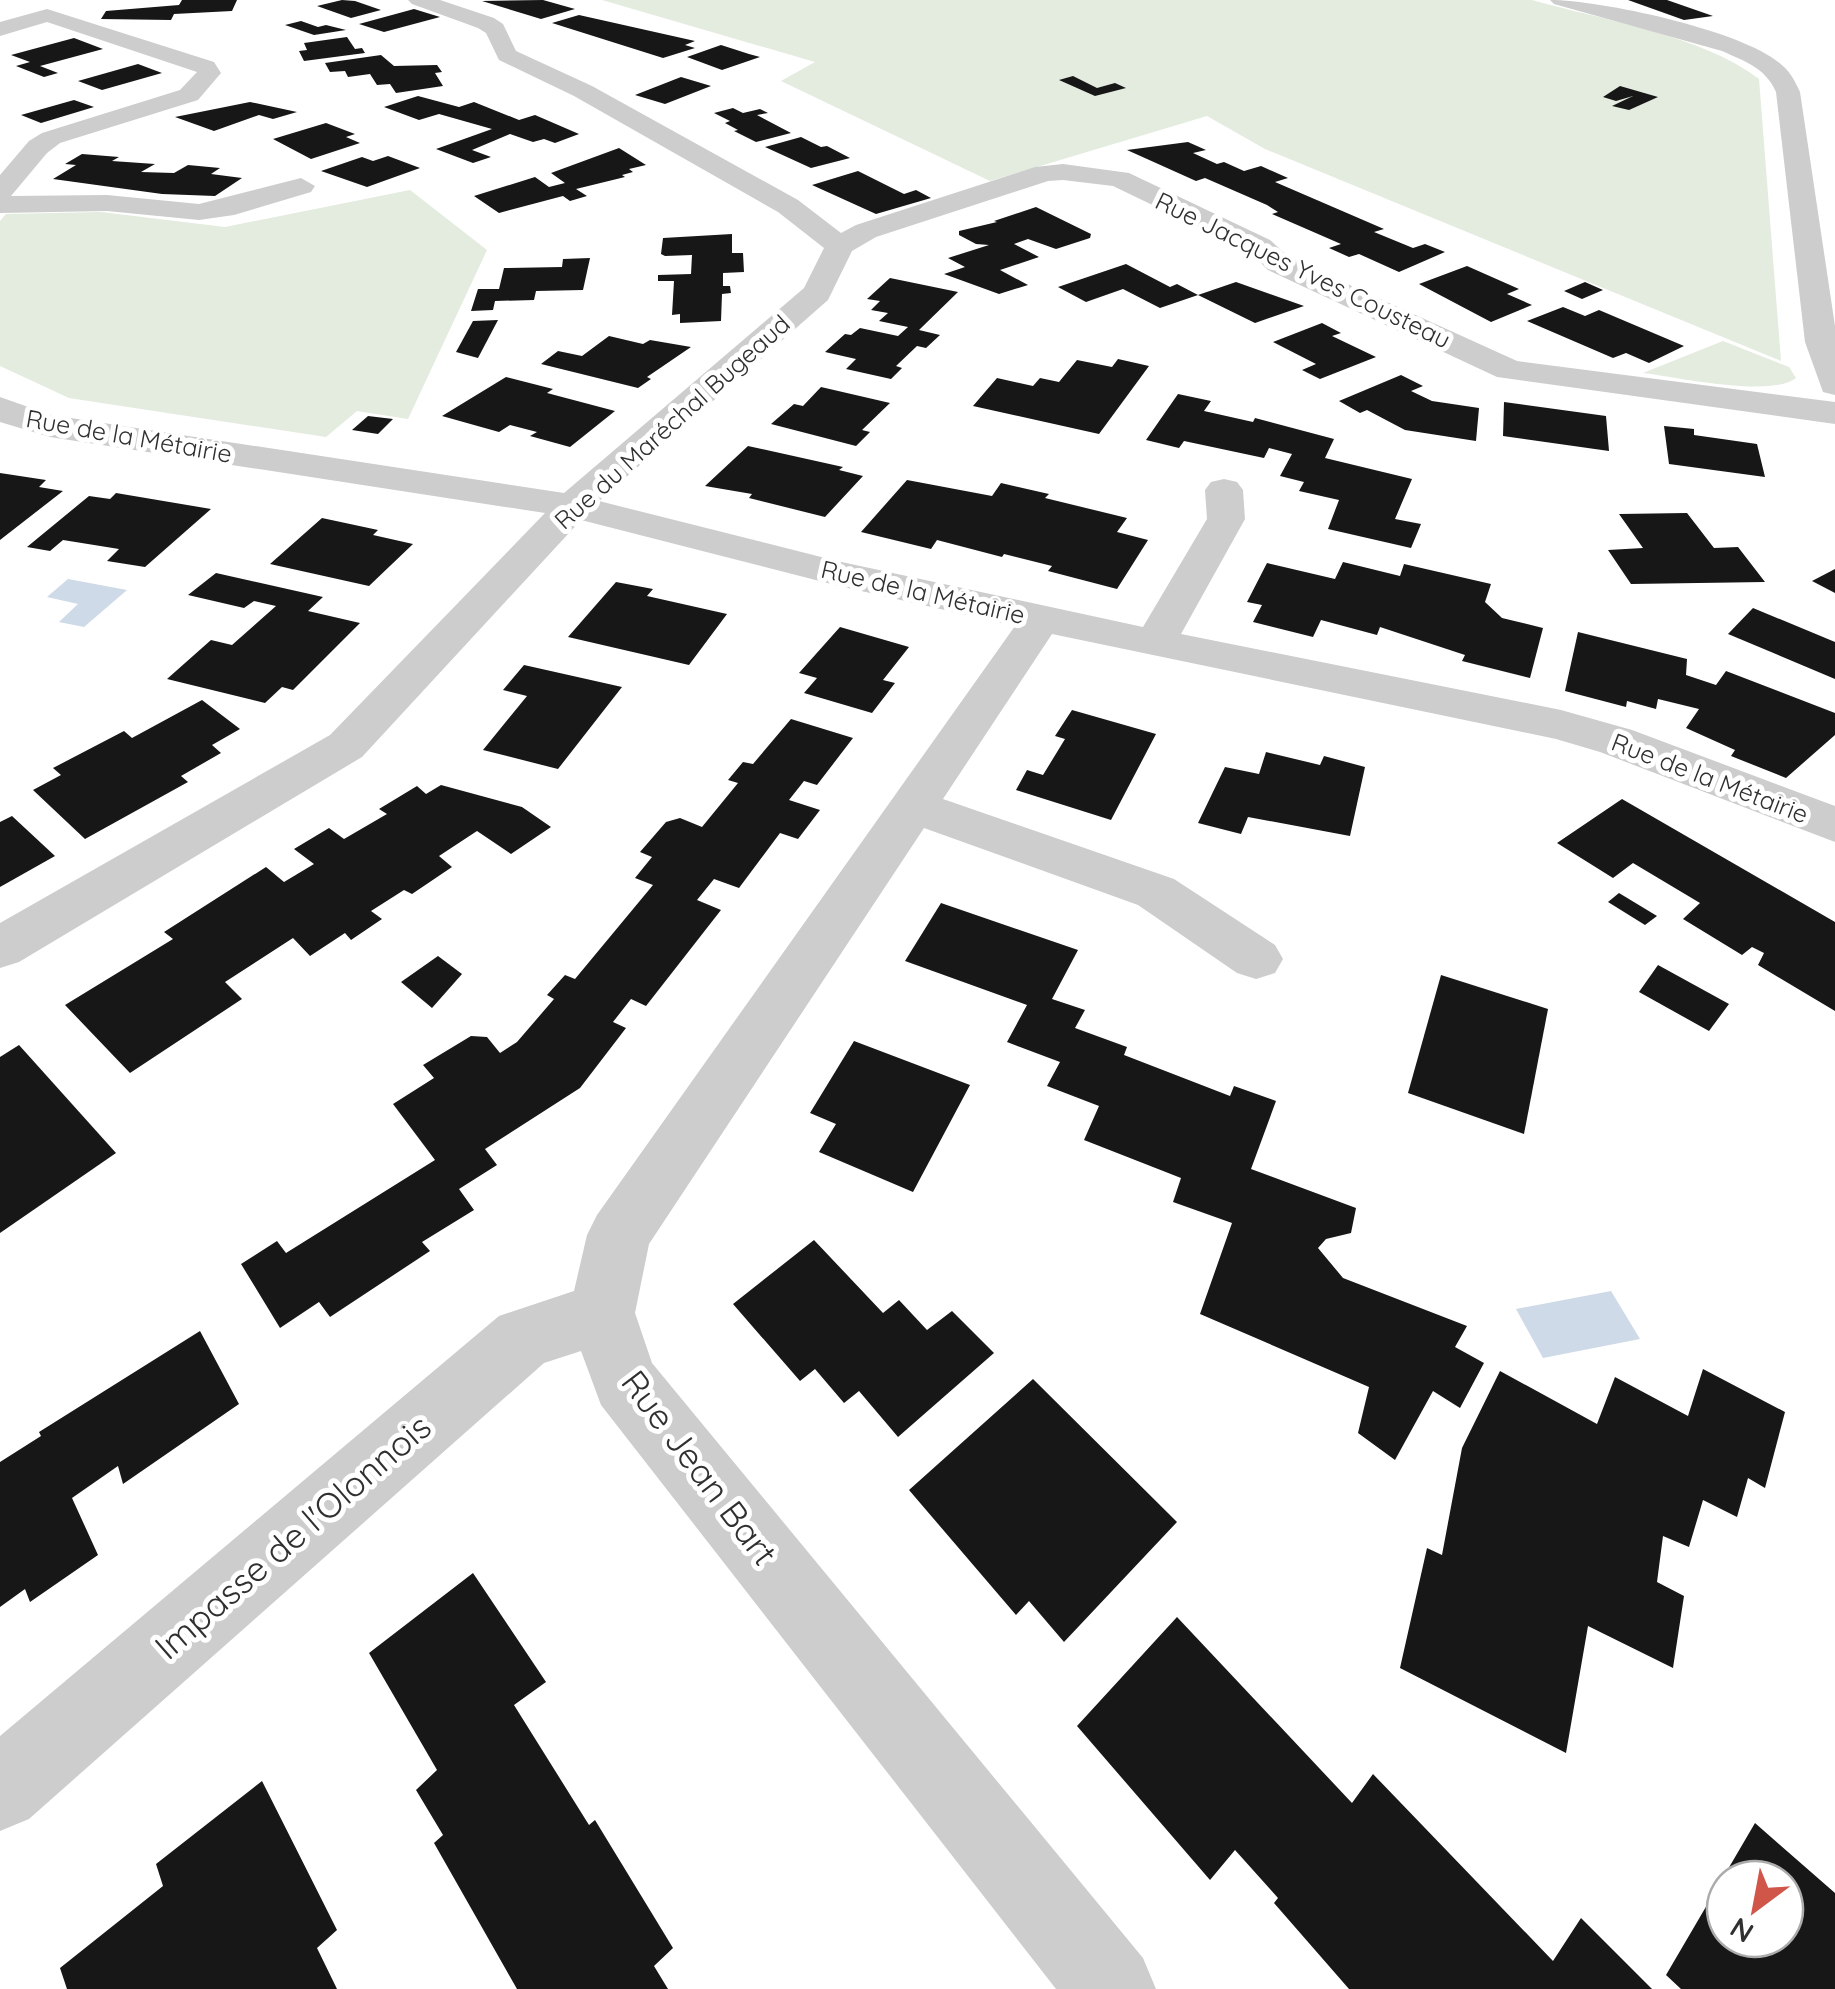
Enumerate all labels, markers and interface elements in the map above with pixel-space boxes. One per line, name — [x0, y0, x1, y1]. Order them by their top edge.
street label: Rue Jacques Yves Cousteau — [1151, 184, 1456, 355]
street label: Rue du Maréchal Bugeaud — [548, 308, 796, 536]
street label: Rue de la Métairie — [24, 402, 234, 469]
street label: Rue de la Métairie — [818, 553, 1028, 630]
street label: Rue de la Métairie — [1607, 726, 1813, 829]
street label: Rue Jean Bart — [612, 1361, 787, 1574]
street label: Impasse de l'Olonnois — [145, 1404, 440, 1668]
north arrow — [1705, 1859, 1805, 1959]
text: N — [1723, 1910, 1759, 1951]

